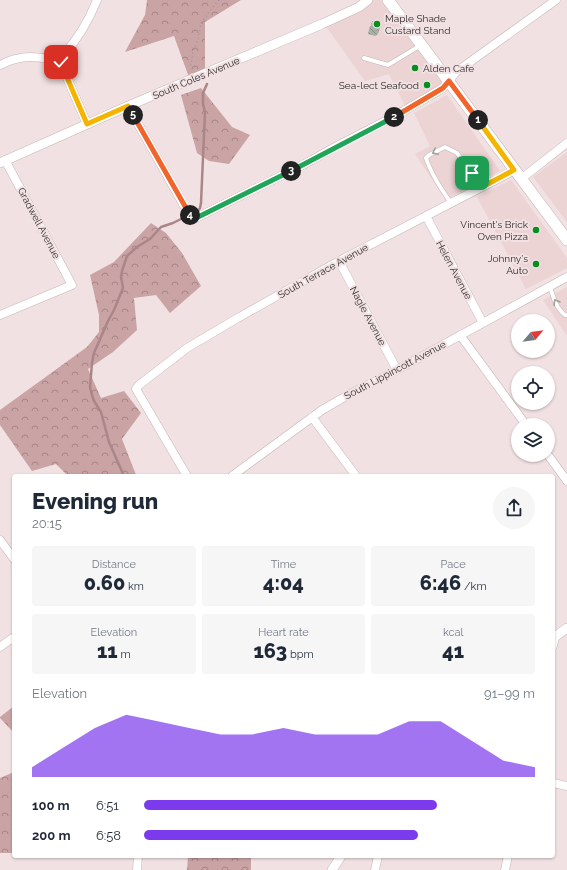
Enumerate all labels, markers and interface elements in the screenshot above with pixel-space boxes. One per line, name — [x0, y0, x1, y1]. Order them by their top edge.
place label: Maple Shade Custard Stand — [385, 13, 450, 36]
marker: Maple Shade Custard Stand — [372, 19, 382, 29]
pin — [44, 45, 78, 79]
icon: check — [50, 51, 72, 73]
street label: South Coles Avenue — [151, 55, 241, 101]
marker: Alden Cafe — [410, 63, 420, 73]
place label: Alden Cafe — [423, 63, 474, 74]
place label: Sea-lect Seafood — [339, 80, 419, 91]
marker: Sea-lect Seafood — [422, 80, 432, 90]
pin: 5 — [123, 105, 143, 125]
pin: 2 — [384, 107, 404, 127]
text: 5 — [130, 108, 136, 121]
text: 2 — [391, 110, 397, 123]
pin: 1 — [468, 110, 488, 130]
text: 1 — [475, 113, 481, 126]
one-way arrow — [432, 147, 439, 155]
pin — [455, 156, 489, 190]
pin: 3 — [281, 161, 301, 181]
icon: arrive — [461, 162, 483, 184]
text: 3 — [288, 164, 294, 177]
street label: Gradwell Avenue — [16, 186, 62, 260]
pin: 4 — [180, 205, 200, 225]
text: 4 — [187, 208, 193, 221]
place label: Vincent's Brick Oven Pizza — [460, 219, 529, 242]
marker: Vincent's Brick Oven Pizza — [531, 225, 541, 235]
street label: Helen Avenue — [434, 239, 474, 301]
street label: South Terrace Avenue — [276, 242, 370, 300]
place label: Johnny's Auto — [488, 253, 528, 276]
marker: Johnny's Auto — [531, 259, 541, 269]
street label: Nagle Avenue — [348, 285, 388, 347]
one-way arrow — [553, 299, 560, 306]
north arrow — [511, 314, 555, 358]
map controls — [511, 314, 555, 462]
street label: South Lippincott Avenue — [342, 338, 448, 401]
button: locate — [511, 366, 555, 410]
button: layers — [511, 418, 555, 462]
button: share — [493, 487, 535, 529]
text: Evening run — [32, 488, 158, 514]
text: 20:15 — [32, 516, 62, 531]
text: Distance — [92, 558, 136, 571]
text: Time — [271, 558, 296, 571]
text: Pace — [441, 558, 466, 571]
text: 0.60 — [84, 571, 125, 595]
text: 4:04 — [263, 571, 304, 595]
text: 6:46 — [420, 571, 461, 595]
text: km — [125, 580, 144, 593]
text: /km — [461, 580, 487, 593]
text: Elevation — [90, 626, 137, 639]
text: Heart rate — [258, 626, 309, 639]
text: kcal — [443, 626, 463, 639]
text: 11 — [97, 639, 118, 663]
text: 163 — [253, 639, 287, 663]
text: 41 — [442, 639, 464, 663]
text: m — [118, 648, 131, 661]
text: bpm — [287, 648, 314, 661]
text: Elevation — [32, 686, 87, 701]
text: 91–99 m — [484, 686, 535, 701]
text: 100 m — [32, 798, 70, 813]
text: 6:51 — [96, 798, 119, 813]
text: 200 m — [32, 828, 71, 843]
text: 6:58 — [96, 828, 121, 843]

